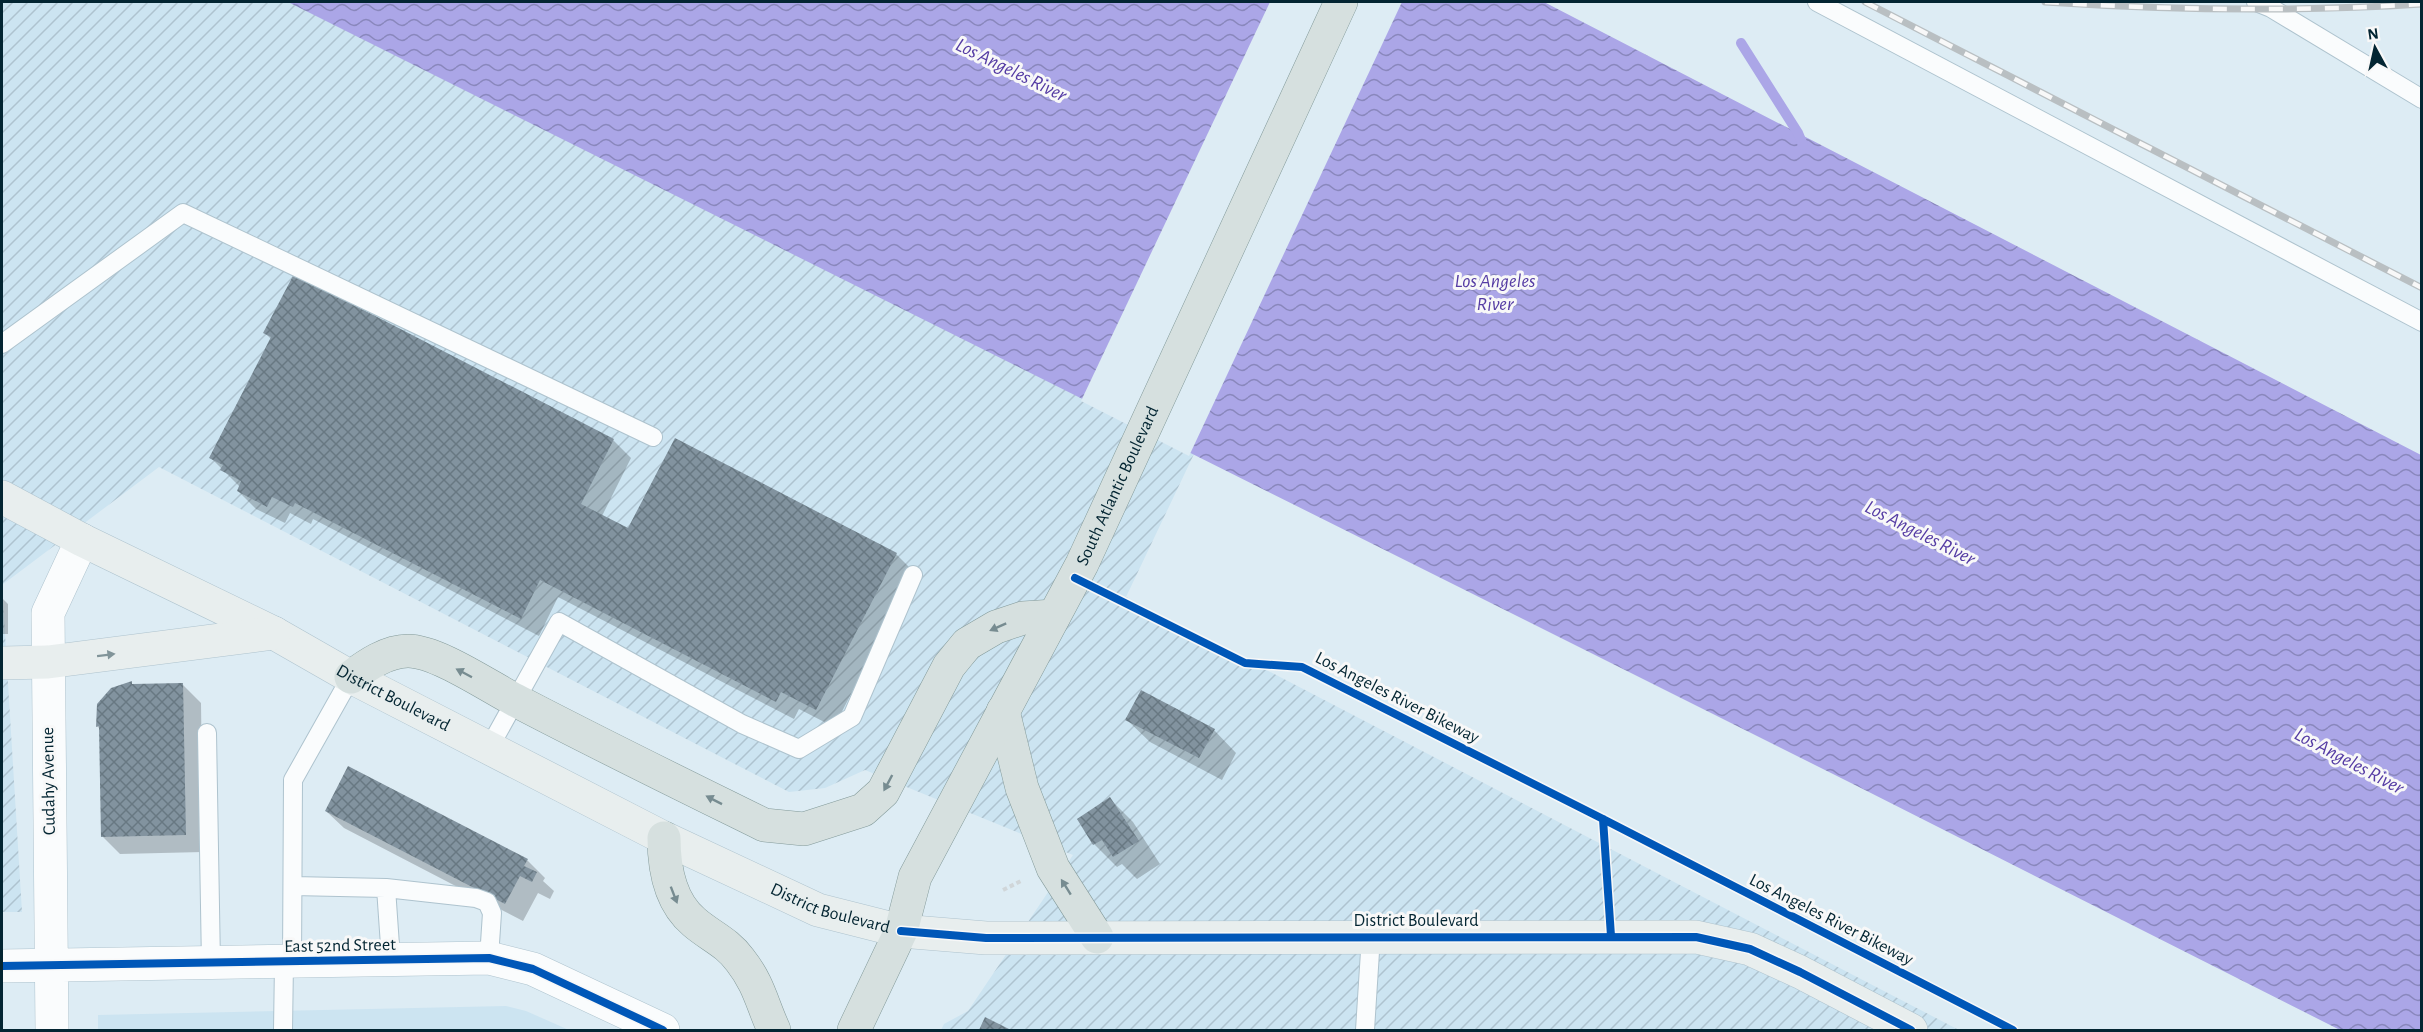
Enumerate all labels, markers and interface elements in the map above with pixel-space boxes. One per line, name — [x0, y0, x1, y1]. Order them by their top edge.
north arrow — [2345, 18, 2405, 78]
text: N — [2366, 25, 2380, 43]
water label: Los Angeles River — [952, 35, 1070, 106]
water label: Los Angeles River — [1455, 271, 1536, 314]
street label: South Atlantic Boulevard — [1074, 404, 1162, 568]
water label: Los Angeles River — [1862, 497, 1979, 569]
one-way arrow — [989, 623, 1006, 632]
street label: Los Angeles River Bikeway — [1312, 649, 1482, 747]
one-way arrow — [97, 650, 116, 660]
street label: District Boulevard — [333, 662, 453, 735]
one-way arrow — [455, 668, 472, 678]
water label: Los Angeles River — [2291, 724, 2407, 798]
street label: Cudahy Avenue — [39, 727, 59, 835]
one-way arrow — [883, 774, 893, 791]
one-way arrow — [706, 796, 723, 805]
street label: Los Angeles River Bikeway — [1746, 871, 1916, 969]
one-way arrow — [1060, 879, 1071, 896]
street label: District Boulevard — [768, 880, 892, 937]
one-way arrow — [669, 886, 679, 904]
street label: District Boulevard — [1353, 912, 1479, 930]
street label: East 52nd Street — [284, 936, 396, 956]

